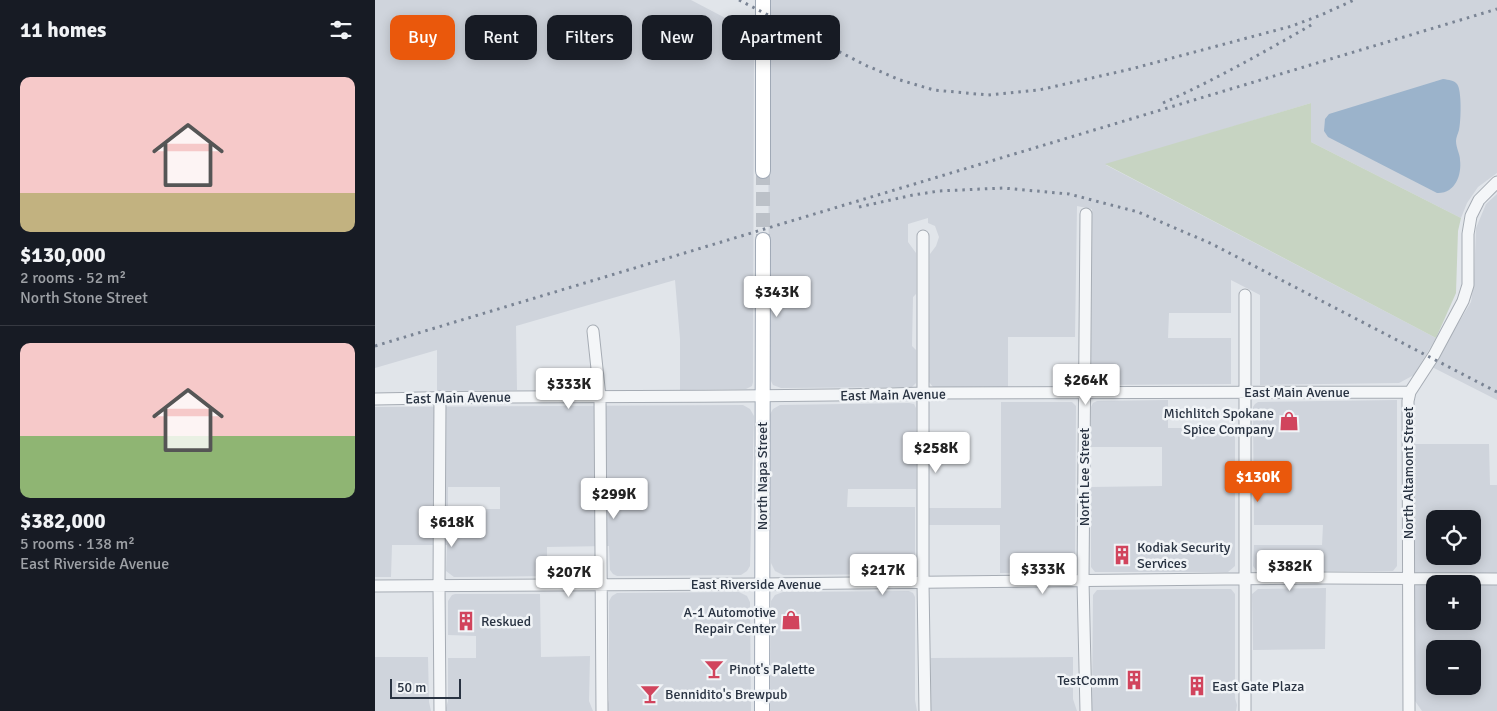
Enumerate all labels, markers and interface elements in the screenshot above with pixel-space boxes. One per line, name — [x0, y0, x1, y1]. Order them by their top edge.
chip: Buy — [390, 15, 455, 60]
chip: Rent — [465, 15, 537, 60]
chip: Filters — [547, 15, 632, 60]
chip: New — [642, 15, 712, 60]
chip: Apartment — [722, 15, 840, 60]
icon: filters — [327, 16, 355, 44]
text: 11 homes — [20, 17, 106, 43]
icon: home — [143, 110, 233, 200]
text: $130,000 — [20, 242, 106, 268]
text: 2 rooms · 52 m² — [20, 268, 126, 288]
pin: $343K — [742, 276, 812, 318]
text: $343K — [755, 282, 799, 302]
text: North Stone Street — [20, 288, 148, 308]
pin: $264K — [1051, 364, 1121, 406]
pin: $333K — [534, 368, 604, 410]
text: $264K — [1064, 370, 1108, 390]
text: $333K — [547, 374, 591, 394]
icon: home — [143, 375, 233, 465]
street label: East Main Avenue — [1244, 384, 1350, 401]
street label: East Main Avenue — [840, 386, 946, 404]
street label: East Main Avenue — [405, 389, 511, 407]
place label: Michlitch Spokane Spice Company — [1164, 405, 1274, 438]
street label: North Altamont Street — [1400, 407, 1417, 539]
shop icon: Michlitch Spokane Spice Company — [1278, 410, 1300, 432]
street label: North Napa Street — [754, 422, 771, 530]
street label: North Lee Street — [1076, 428, 1093, 526]
pin: $258K — [901, 432, 971, 474]
text: $258K — [914, 438, 958, 458]
pin: $130K — [1223, 460, 1293, 503]
text: $130K — [1236, 467, 1280, 487]
pin: $299K — [579, 478, 649, 520]
text: $299K — [592, 484, 636, 504]
pin: $618K — [417, 506, 487, 548]
text: $382,000 — [20, 508, 106, 534]
map controls — [1426, 510, 1481, 695]
button: locate — [1426, 510, 1481, 565]
text: $618K — [430, 512, 474, 532]
text: 5 rooms · 138 m² — [20, 534, 135, 554]
place label: Kodiak Security Services — [1137, 539, 1231, 572]
building icon: Kodiak Security Services — [1111, 544, 1133, 566]
pin: $382K — [1255, 550, 1325, 592]
pin: $333K — [1008, 552, 1078, 595]
text: East Riverside Avenue — [20, 554, 169, 574]
pin: $217K — [848, 554, 918, 596]
pin: $207K — [534, 556, 604, 598]
text: $382K — [1268, 556, 1312, 576]
text: $333K — [1021, 559, 1065, 579]
text: $217K — [861, 560, 905, 580]
text: $207K — [547, 562, 591, 582]
button: + — [1426, 575, 1481, 630]
street label: East Riverside Avenue — [691, 576, 821, 593]
place label: A-1 Automotive Repair Center — [684, 604, 777, 637]
shop icon: A-1 Automotive Repair Center — [780, 609, 802, 631]
building icon: Reskued — [455, 610, 477, 632]
place label: Reskued — [481, 613, 531, 630]
button: − — [1426, 640, 1481, 695]
bar icon: Pinot's Palette — [703, 658, 725, 680]
place label: Pinot's Palette — [729, 661, 815, 678]
building icon: TestComm — [1123, 669, 1145, 691]
place label: TestComm — [1057, 672, 1119, 689]
building icon: East Gate Plaza — [1186, 675, 1208, 697]
scale bar — [390, 676, 461, 699]
place label: East Gate Plaza — [1212, 678, 1304, 695]
text: 50 m — [397, 679, 426, 696]
bar icon: Bennidito's Brewpub — [639, 683, 661, 705]
place label: Bennidito's Brewpub — [665, 686, 787, 703]

